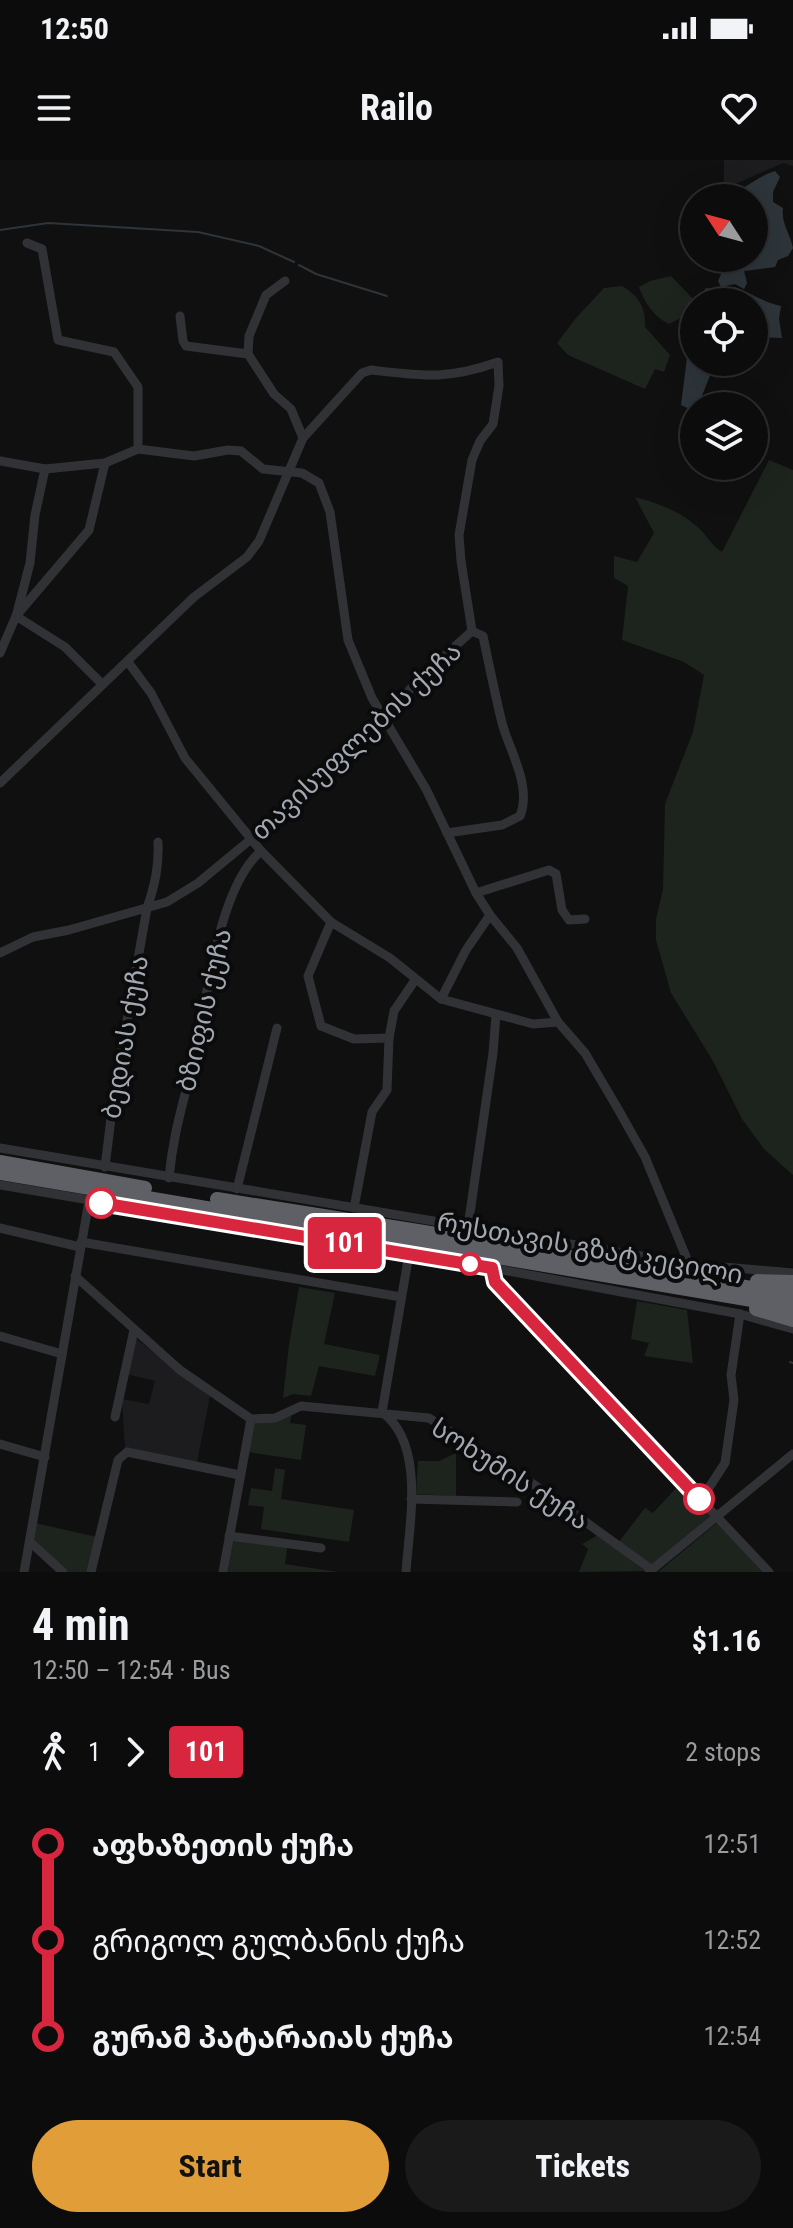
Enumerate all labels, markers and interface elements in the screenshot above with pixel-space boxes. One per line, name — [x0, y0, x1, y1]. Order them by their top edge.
text: 12:50 — [40, 11, 109, 46]
icon: menu — [32, 86, 76, 130]
icon: heart — [717, 86, 761, 130]
text: Railo — [360, 87, 433, 129]
north arrow — [680, 184, 768, 272]
map controls — [680, 184, 768, 480]
button: locate — [680, 288, 768, 376]
button: layers — [680, 392, 768, 480]
street label: თავისუფლების ქუჩა — [245, 636, 468, 847]
street label: ბზიფის ქუჩა — [171, 926, 237, 1094]
street label: ბედიას ქუჩა — [96, 953, 155, 1121]
unlabelled marker — [86, 1188, 116, 1218]
street label: რუსთავის გზატკეცილი — [435, 1206, 745, 1291]
line badge: 101 — [299, 1217, 391, 1269]
text: 101 — [324, 1226, 366, 1259]
unlabelled marker — [459, 1253, 481, 1275]
street label: სოხუმის ქუჩა — [426, 1412, 594, 1536]
unlabelled marker — [684, 1484, 714, 1514]
text: 4 min — [32, 1599, 130, 1651]
text: $1.16 — [692, 1623, 761, 1658]
text: 12:50 – 12:54 · Bus — [32, 1655, 231, 1685]
icon: walk — [32, 1730, 76, 1774]
icon: forward — [113, 1730, 157, 1774]
text: 101 — [185, 1735, 227, 1768]
text: 1 — [88, 1737, 101, 1767]
text: 2 stops — [685, 1737, 761, 1767]
text: აფხაზეთის ქუჩა — [92, 1828, 354, 1863]
text: 12:51 — [704, 1829, 761, 1859]
text: გრიგოლ გულბანის ქუჩა — [92, 1924, 465, 1959]
text: 12:52 — [704, 1925, 761, 1955]
text: გურამ პატარაიას ქუჩა — [92, 2020, 453, 2055]
text: 12:54 — [704, 2021, 761, 2051]
button: Start — [32, 2120, 389, 2212]
button: Tickets — [405, 2120, 761, 2212]

